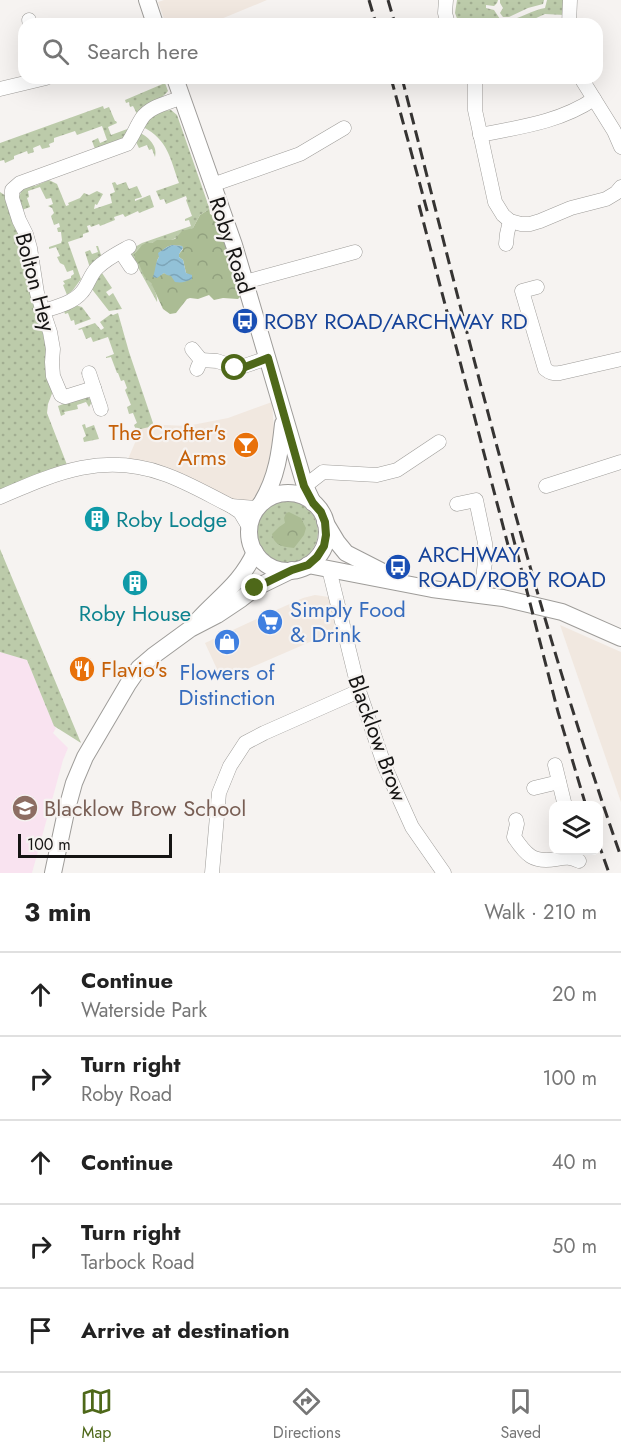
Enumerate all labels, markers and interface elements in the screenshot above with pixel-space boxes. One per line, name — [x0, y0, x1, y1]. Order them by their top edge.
search box — [18, 18, 603, 84]
icon: search — [39, 35, 72, 68]
text: Search here — [87, 35, 198, 67]
street label: Roby Road — [201, 192, 263, 298]
street label: Bolton Hey — [7, 229, 65, 335]
place label: ROBY ROAD/ARCHWAY RD — [264, 305, 528, 337]
bus stop icon: ROBY ROAD/ARCHWAY RD — [230, 306, 260, 336]
route start — [221, 354, 247, 380]
place label: The Crofter's Arms — [109, 416, 226, 473]
bar icon: The Crofter's Arms — [231, 430, 261, 460]
place label: Roby Lodge — [116, 503, 227, 535]
building icon: Roby Lodge — [82, 504, 112, 534]
place label: ARCHWAY ROAD/ROBY ROAD — [418, 538, 606, 595]
bus stop icon: ARCHWAY ROAD/ROBY ROAD — [383, 552, 413, 582]
building icon: Roby House — [120, 568, 150, 598]
route end — [241, 574, 267, 600]
place label: Simply Food & Drink — [290, 593, 406, 650]
place label: Roby House — [79, 597, 191, 629]
supermarket icon: Simply Food & Drink — [255, 607, 285, 637]
shop icon: Flowers of Distinction — [212, 627, 242, 657]
place label: Flavio's — [101, 653, 167, 685]
restaurant icon: Flavio's — [67, 654, 97, 684]
place label: Flowers of Distinction — [178, 656, 276, 713]
street label: Blacklow Brow — [340, 670, 416, 806]
place label: Blacklow Brow School — [44, 792, 246, 824]
school or university icon: Blacklow Brow School — [10, 793, 40, 823]
map controls — [549, 801, 603, 855]
button: layers — [549, 801, 603, 855]
scale bar — [18, 831, 172, 858]
text: 100 m — [27, 833, 71, 856]
text: 3 min — [24, 893, 91, 931]
text: Walk · 210 m — [484, 898, 597, 927]
text: Continue — [81, 964, 173, 996]
icon: ahead — [24, 978, 57, 1011]
text: 20 m — [552, 980, 597, 1009]
text: Waterside Park — [81, 996, 207, 1025]
text: Turn right — [81, 1048, 181, 1080]
icon: right — [24, 1062, 57, 1095]
text: 100 m — [542, 1064, 597, 1093]
text: Roby Road — [81, 1080, 172, 1109]
icon: ahead — [24, 1146, 57, 1179]
text: Continue — [81, 1146, 173, 1178]
text: 40 m — [552, 1148, 597, 1177]
text: Turn right — [81, 1216, 181, 1248]
icon: right — [24, 1230, 57, 1263]
text: 50 m — [552, 1232, 597, 1261]
text: Tarbock Road — [81, 1248, 195, 1277]
icon: arrive — [24, 1314, 57, 1347]
text: Arrive at destination — [81, 1314, 290, 1346]
tab: Map — [80, 1385, 113, 1444]
tab: Directions — [273, 1385, 341, 1444]
tab: Saved — [500, 1385, 541, 1444]

